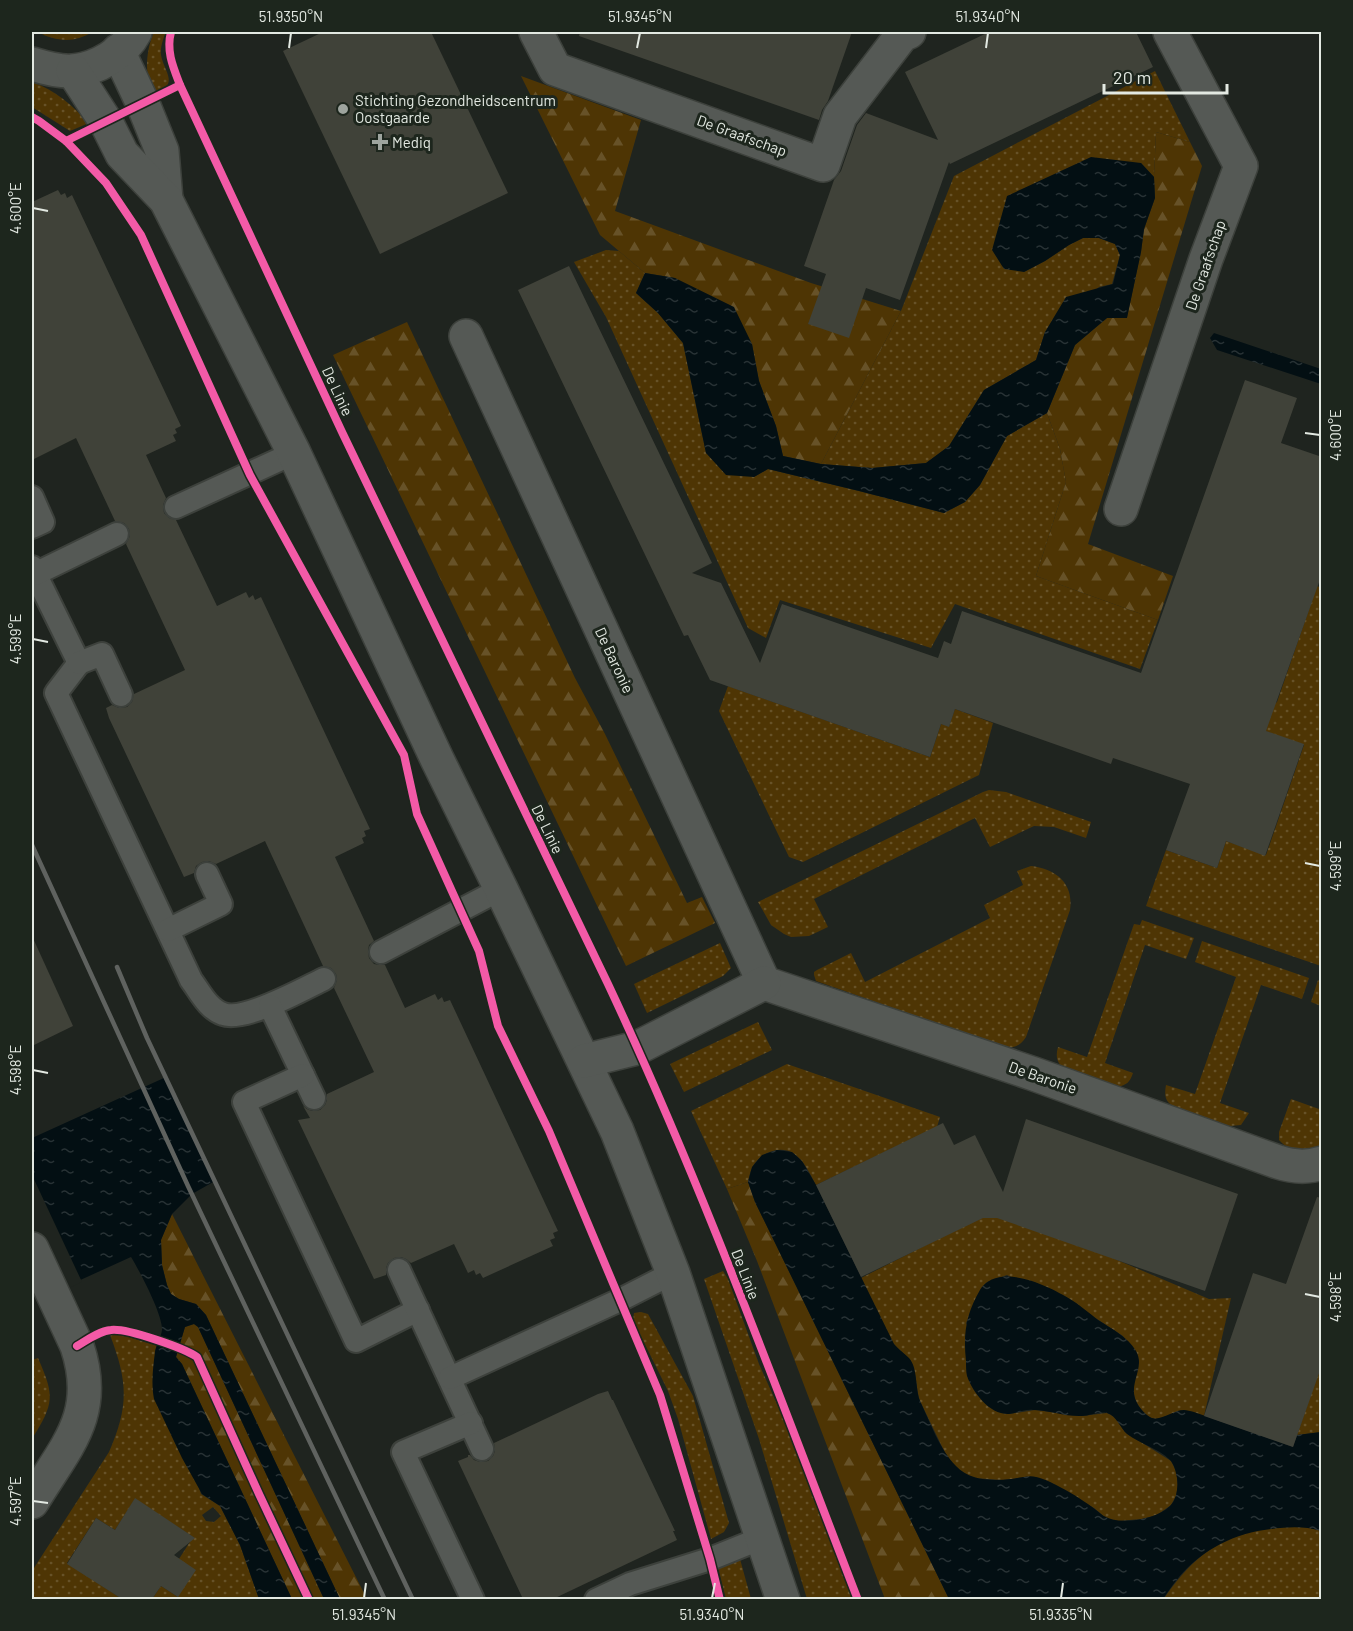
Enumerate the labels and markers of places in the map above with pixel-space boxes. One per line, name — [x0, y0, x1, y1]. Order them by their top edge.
place label: Stichting Gezondheidscentrum Oostgaarde — [355, 91, 556, 126]
marker: Stichting Gezondheidscentrum Oostgaarde — [336, 102, 350, 116]
place label: Mediq — [392, 133, 431, 151]
marker: Mediq — [373, 135, 387, 149]

